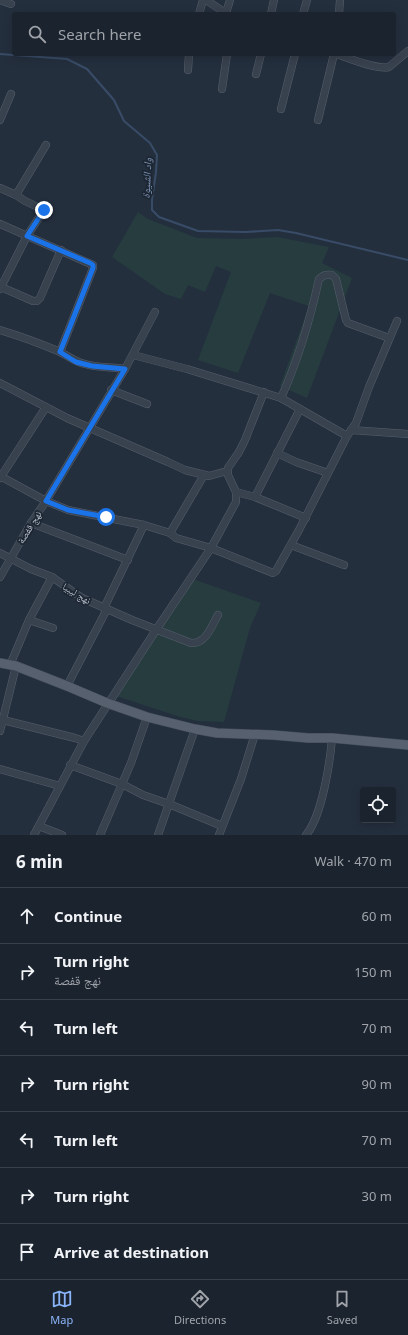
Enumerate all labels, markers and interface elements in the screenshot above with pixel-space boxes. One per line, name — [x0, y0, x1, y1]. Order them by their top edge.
search box — [12, 12, 396, 56]
icon: search — [26, 23, 48, 45]
text: Search here — [58, 24, 141, 44]
water label: واد الشيوة — [137, 157, 155, 199]
route end — [35, 201, 53, 219]
street label: نهج قفصة — [13, 508, 45, 546]
route start — [97, 508, 115, 526]
street label: نهج ليبيا — [60, 579, 94, 607]
map controls — [360, 787, 396, 823]
button: locate — [360, 787, 396, 823]
text: 6 min — [16, 850, 63, 873]
text: Walk · 470 m — [314, 852, 392, 870]
icon: ahead — [16, 905, 38, 927]
text: Continue — [54, 906, 122, 926]
text: 60 m — [362, 907, 392, 925]
text: Turn right — [54, 951, 129, 971]
icon: right — [16, 961, 38, 983]
text: 150 m — [354, 963, 392, 981]
text: نهج قفصة — [54, 971, 101, 989]
icon: left — [16, 1017, 38, 1039]
text: Turn left — [54, 1018, 118, 1038]
text: 70 m — [362, 1019, 392, 1037]
icon: right — [16, 1073, 38, 1095]
text: Turn right — [54, 1074, 129, 1094]
text: 90 m — [362, 1075, 392, 1093]
icon: left — [16, 1129, 38, 1151]
text: Turn left — [54, 1130, 118, 1150]
text: 70 m — [362, 1131, 392, 1149]
icon: right — [16, 1185, 38, 1207]
text: Turn right — [54, 1186, 129, 1206]
text: 30 m — [362, 1187, 392, 1205]
icon: arrive — [16, 1241, 38, 1263]
text: Arrive at destination — [54, 1242, 209, 1262]
tab: Map — [50, 1288, 73, 1327]
tab: Directions — [174, 1288, 226, 1327]
tab: Saved — [327, 1288, 358, 1327]

